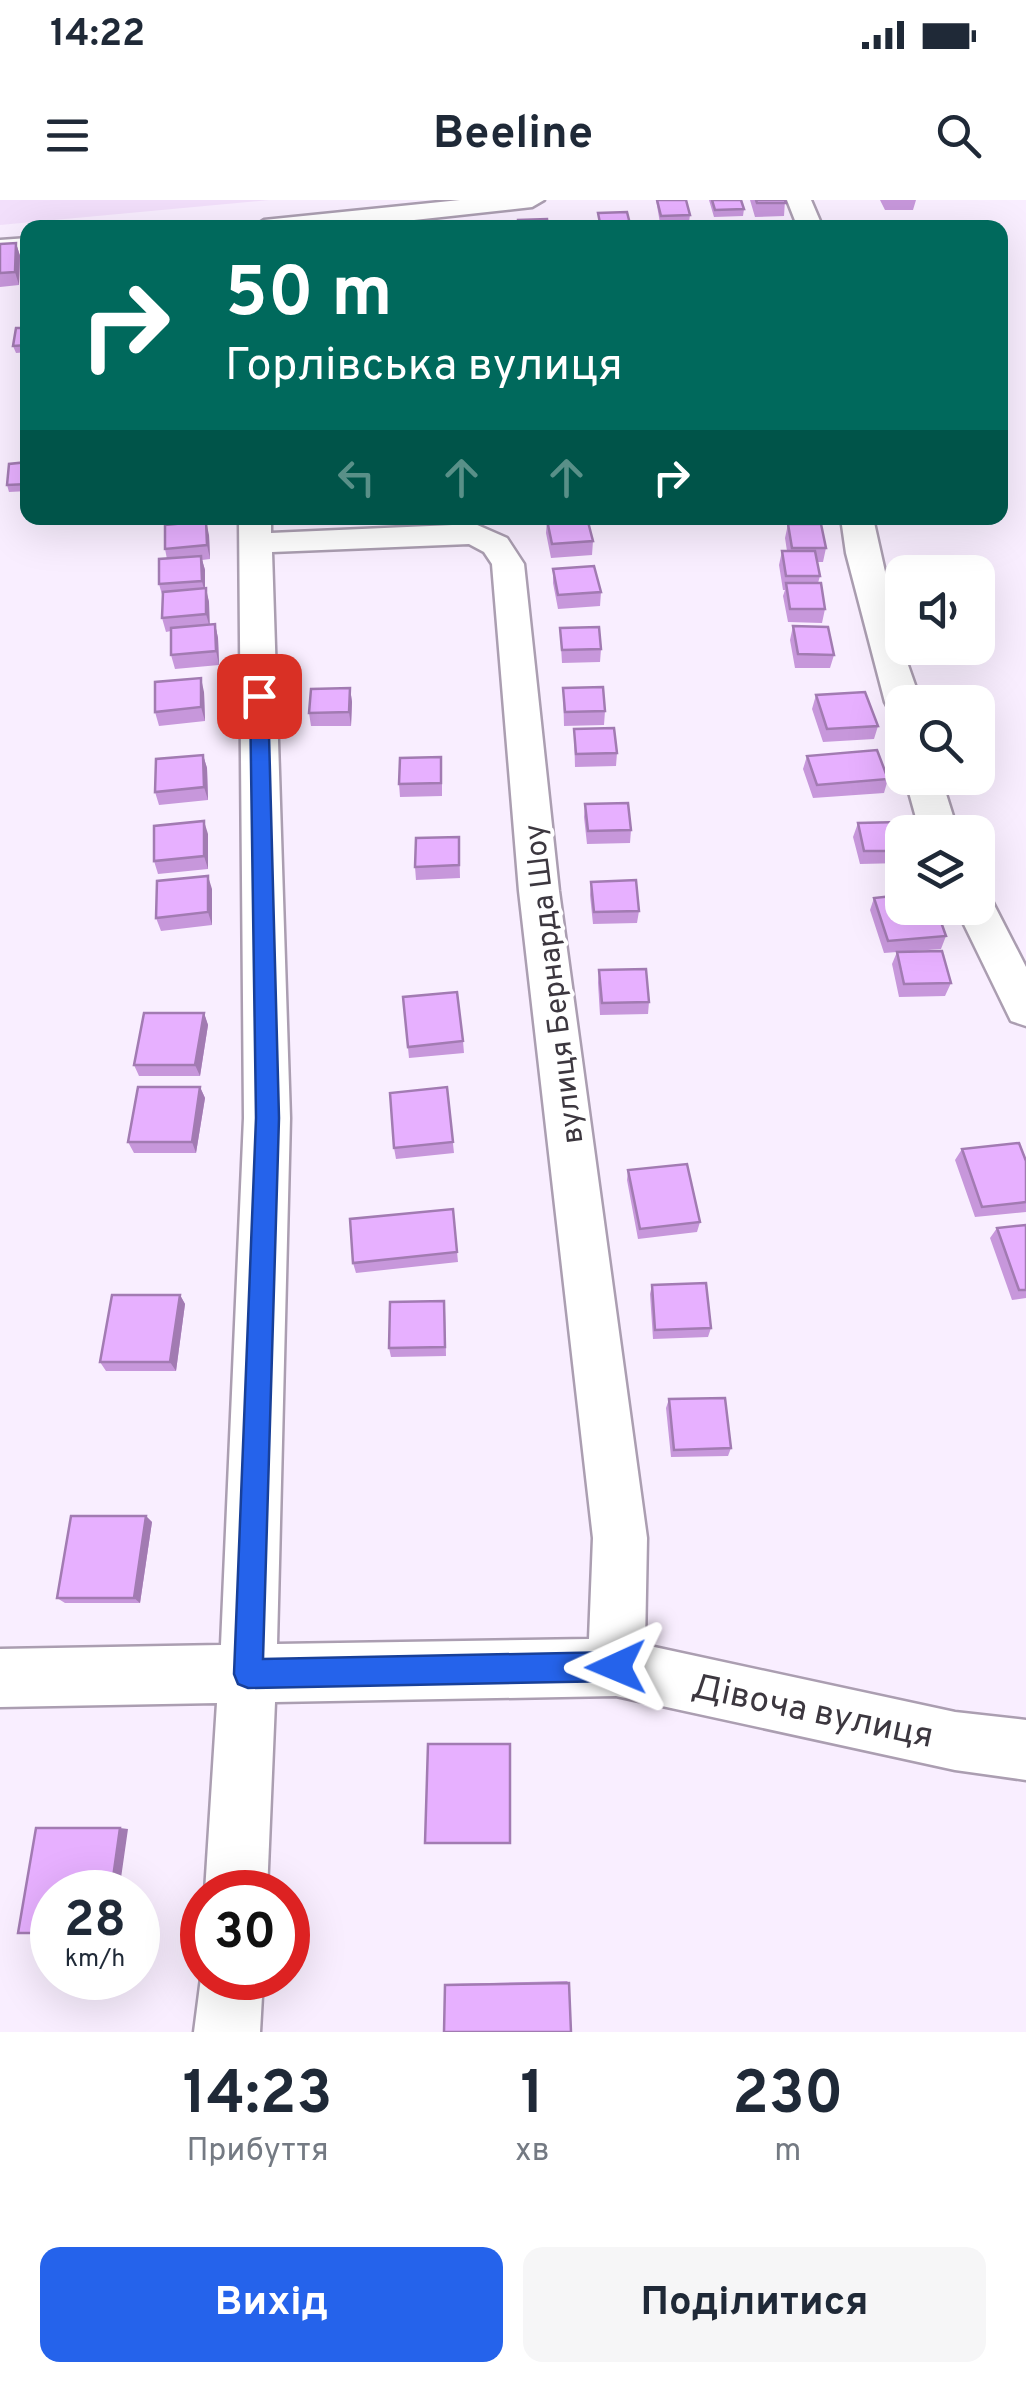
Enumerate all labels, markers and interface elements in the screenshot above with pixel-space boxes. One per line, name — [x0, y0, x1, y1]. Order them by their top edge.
text: 14:22 — [50, 11, 145, 60]
text: Beeline — [433, 107, 593, 164]
icon: menu — [40, 108, 95, 163]
icon: search — [931, 108, 986, 163]
text: 50 m — [225, 252, 392, 341]
icon: right — [60, 260, 190, 390]
text: Горлівська вулиця — [225, 339, 623, 396]
icon: left — [329, 450, 384, 505]
icon: ahead — [434, 450, 489, 505]
icon: ahead — [539, 450, 594, 505]
icon: right — [644, 450, 699, 505]
map controls — [885, 555, 995, 925]
button: sound — [885, 555, 995, 665]
pin — [217, 654, 302, 739]
icon: arrive — [232, 669, 287, 724]
button: search — [885, 685, 995, 795]
button: layers — [885, 815, 995, 925]
street label: вулиця Бернарда Шоу — [518, 822, 593, 1146]
position arrow — [564, 1615, 668, 1719]
street label: Дівоча вулиця — [688, 1666, 937, 1760]
speed limit sign: 30 — [180, 1870, 310, 2000]
text: 28 — [64, 1891, 126, 1954]
text: km/h — [65, 1944, 125, 1976]
text: 14:23 — [183, 2059, 332, 2135]
text: 1 — [520, 2059, 544, 2135]
text: 230 — [732, 2059, 843, 2135]
text: Прибуття — [186, 2132, 329, 2172]
text: хв — [515, 2132, 550, 2172]
text: m — [774, 2132, 801, 2172]
button: Вихід — [40, 2247, 503, 2362]
button: Поділитися — [523, 2247, 986, 2362]

